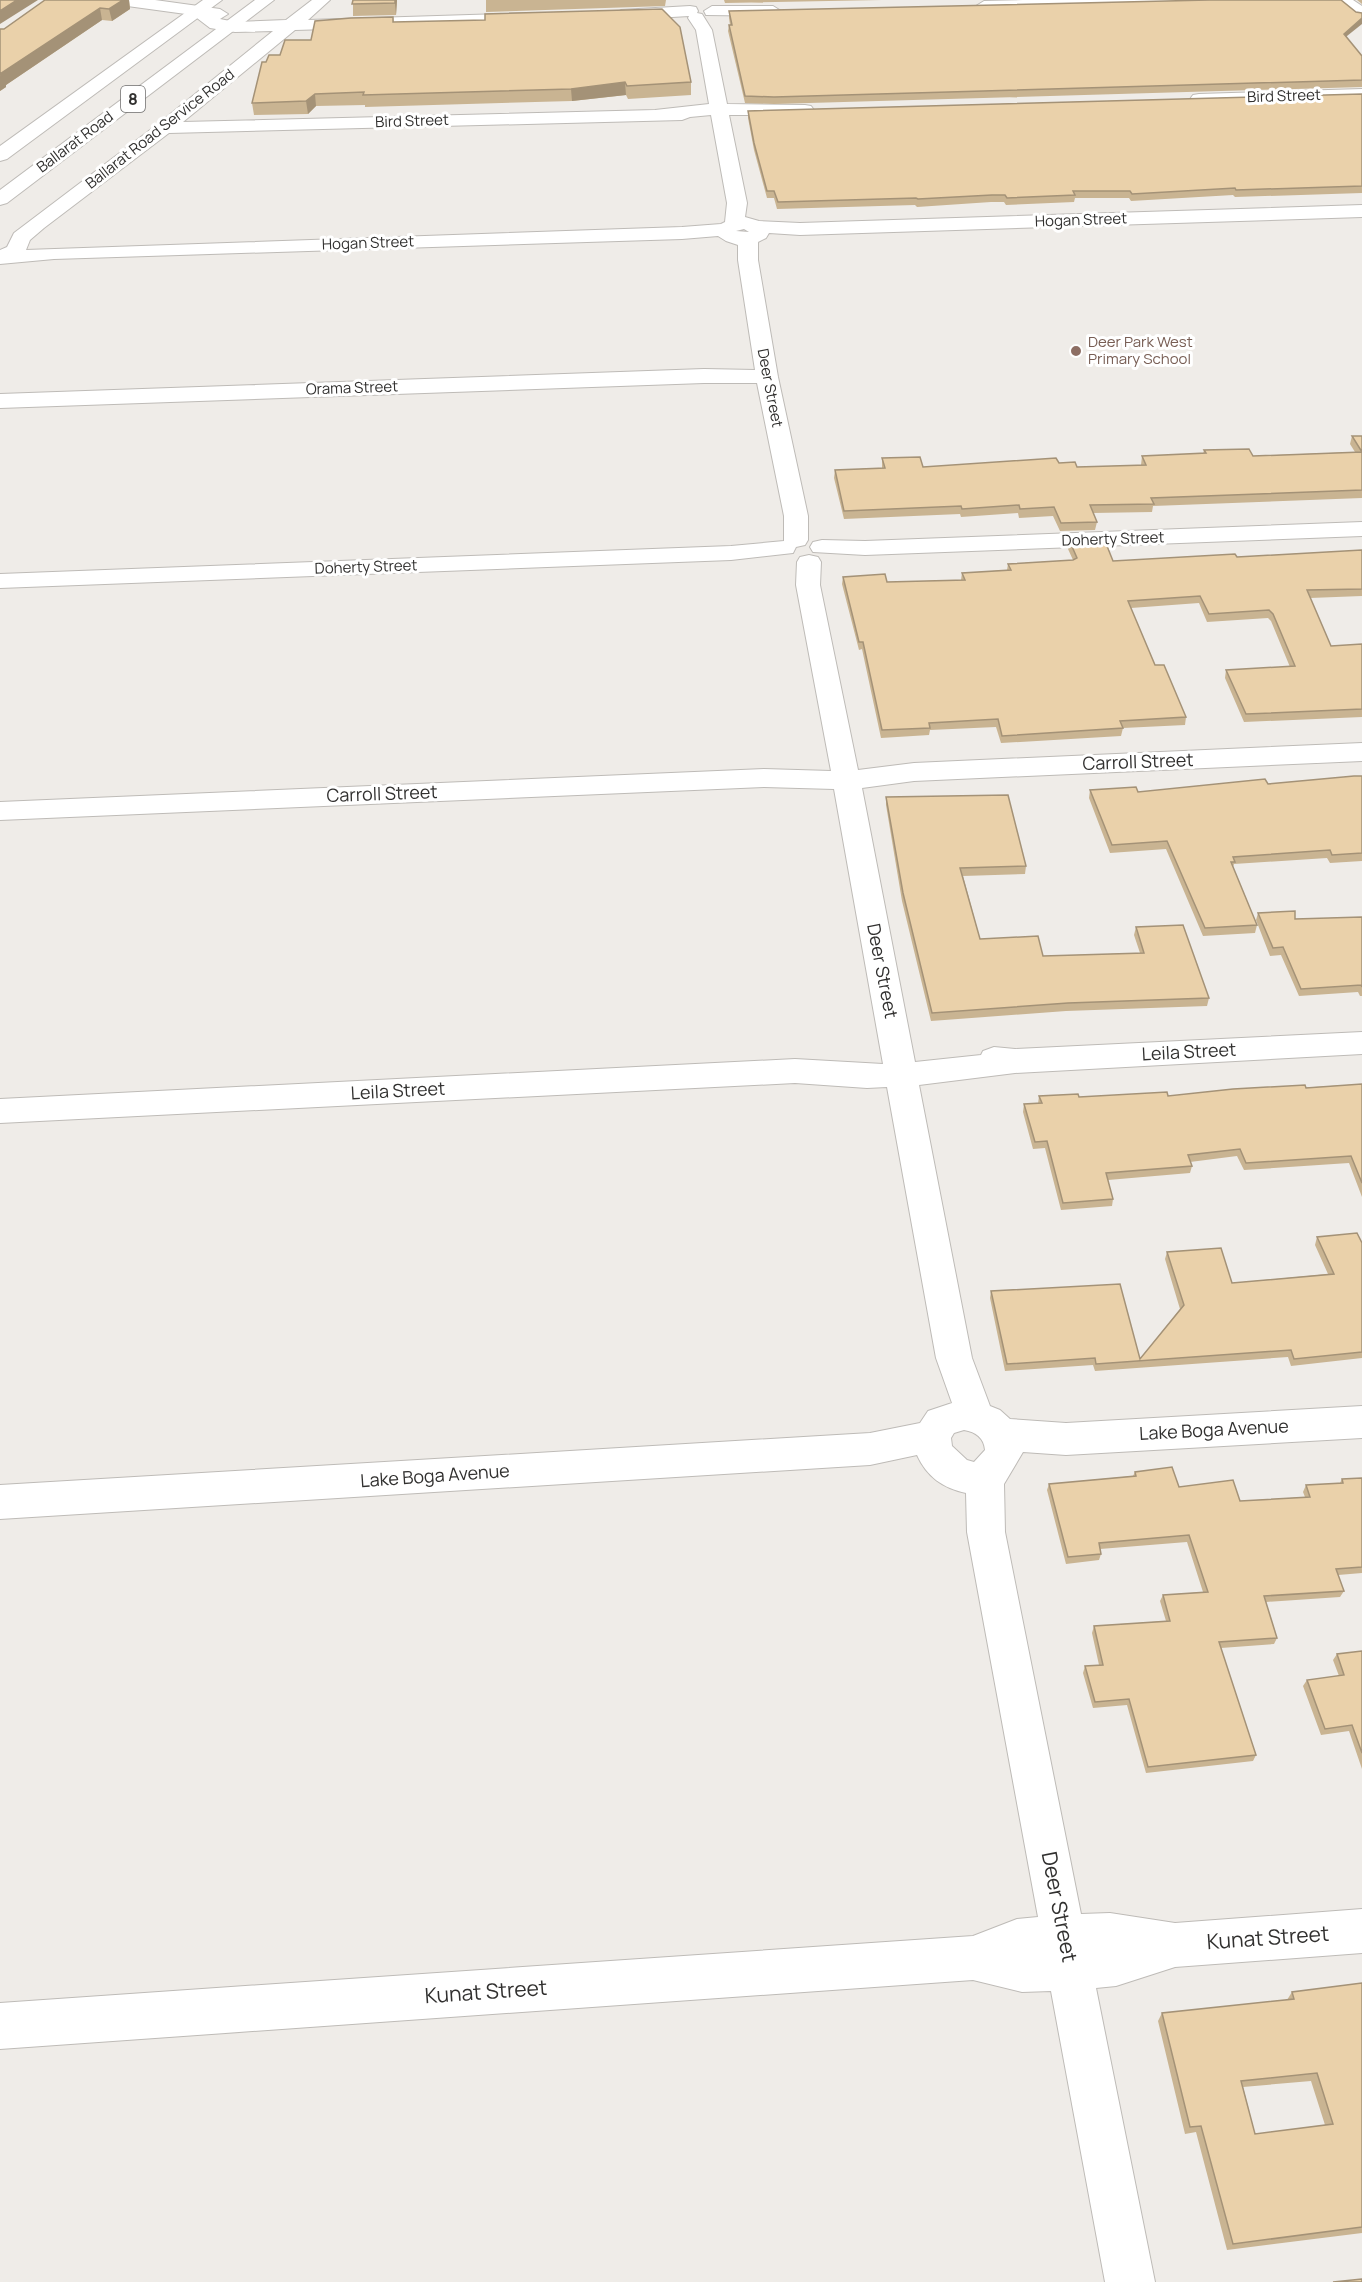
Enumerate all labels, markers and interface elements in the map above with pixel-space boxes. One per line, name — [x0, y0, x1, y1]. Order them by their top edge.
street label: Ballarat Road Service Road — [81, 64, 239, 193]
street label: Bird Street — [1247, 84, 1321, 107]
road number: 8 — [121, 86, 145, 112]
street label: Ballarat Road — [32, 106, 117, 177]
street label: Bird Street — [375, 109, 449, 132]
street label: Hogan Street — [1034, 207, 1127, 232]
street label: Hogan Street — [321, 230, 414, 255]
place label: Deer Park West Primary School — [1088, 331, 1193, 369]
marker: Deer Park West Primary School — [1069, 344, 1083, 358]
street label: Deer Street — [753, 347, 788, 429]
street label: Orama Street — [305, 375, 399, 400]
street label: Doherty Street — [1061, 526, 1165, 551]
street label: Doherty Street — [314, 554, 418, 579]
street label: Carroll Street — [1082, 747, 1194, 775]
street label: Carroll Street — [326, 779, 438, 807]
street label: Deer Street — [862, 921, 904, 1020]
street label: Leila Street — [1141, 1037, 1237, 1065]
street label: Leila Street — [350, 1076, 446, 1104]
street label: Lake Boga Avenue — [1139, 1413, 1289, 1445]
street label: Lake Boga Avenue — [359, 1458, 510, 1492]
street label: Deer Street — [1036, 1849, 1084, 1965]
street label: Kunat Street — [1206, 1919, 1330, 1955]
street label: Kunat Street — [424, 1973, 548, 2009]

